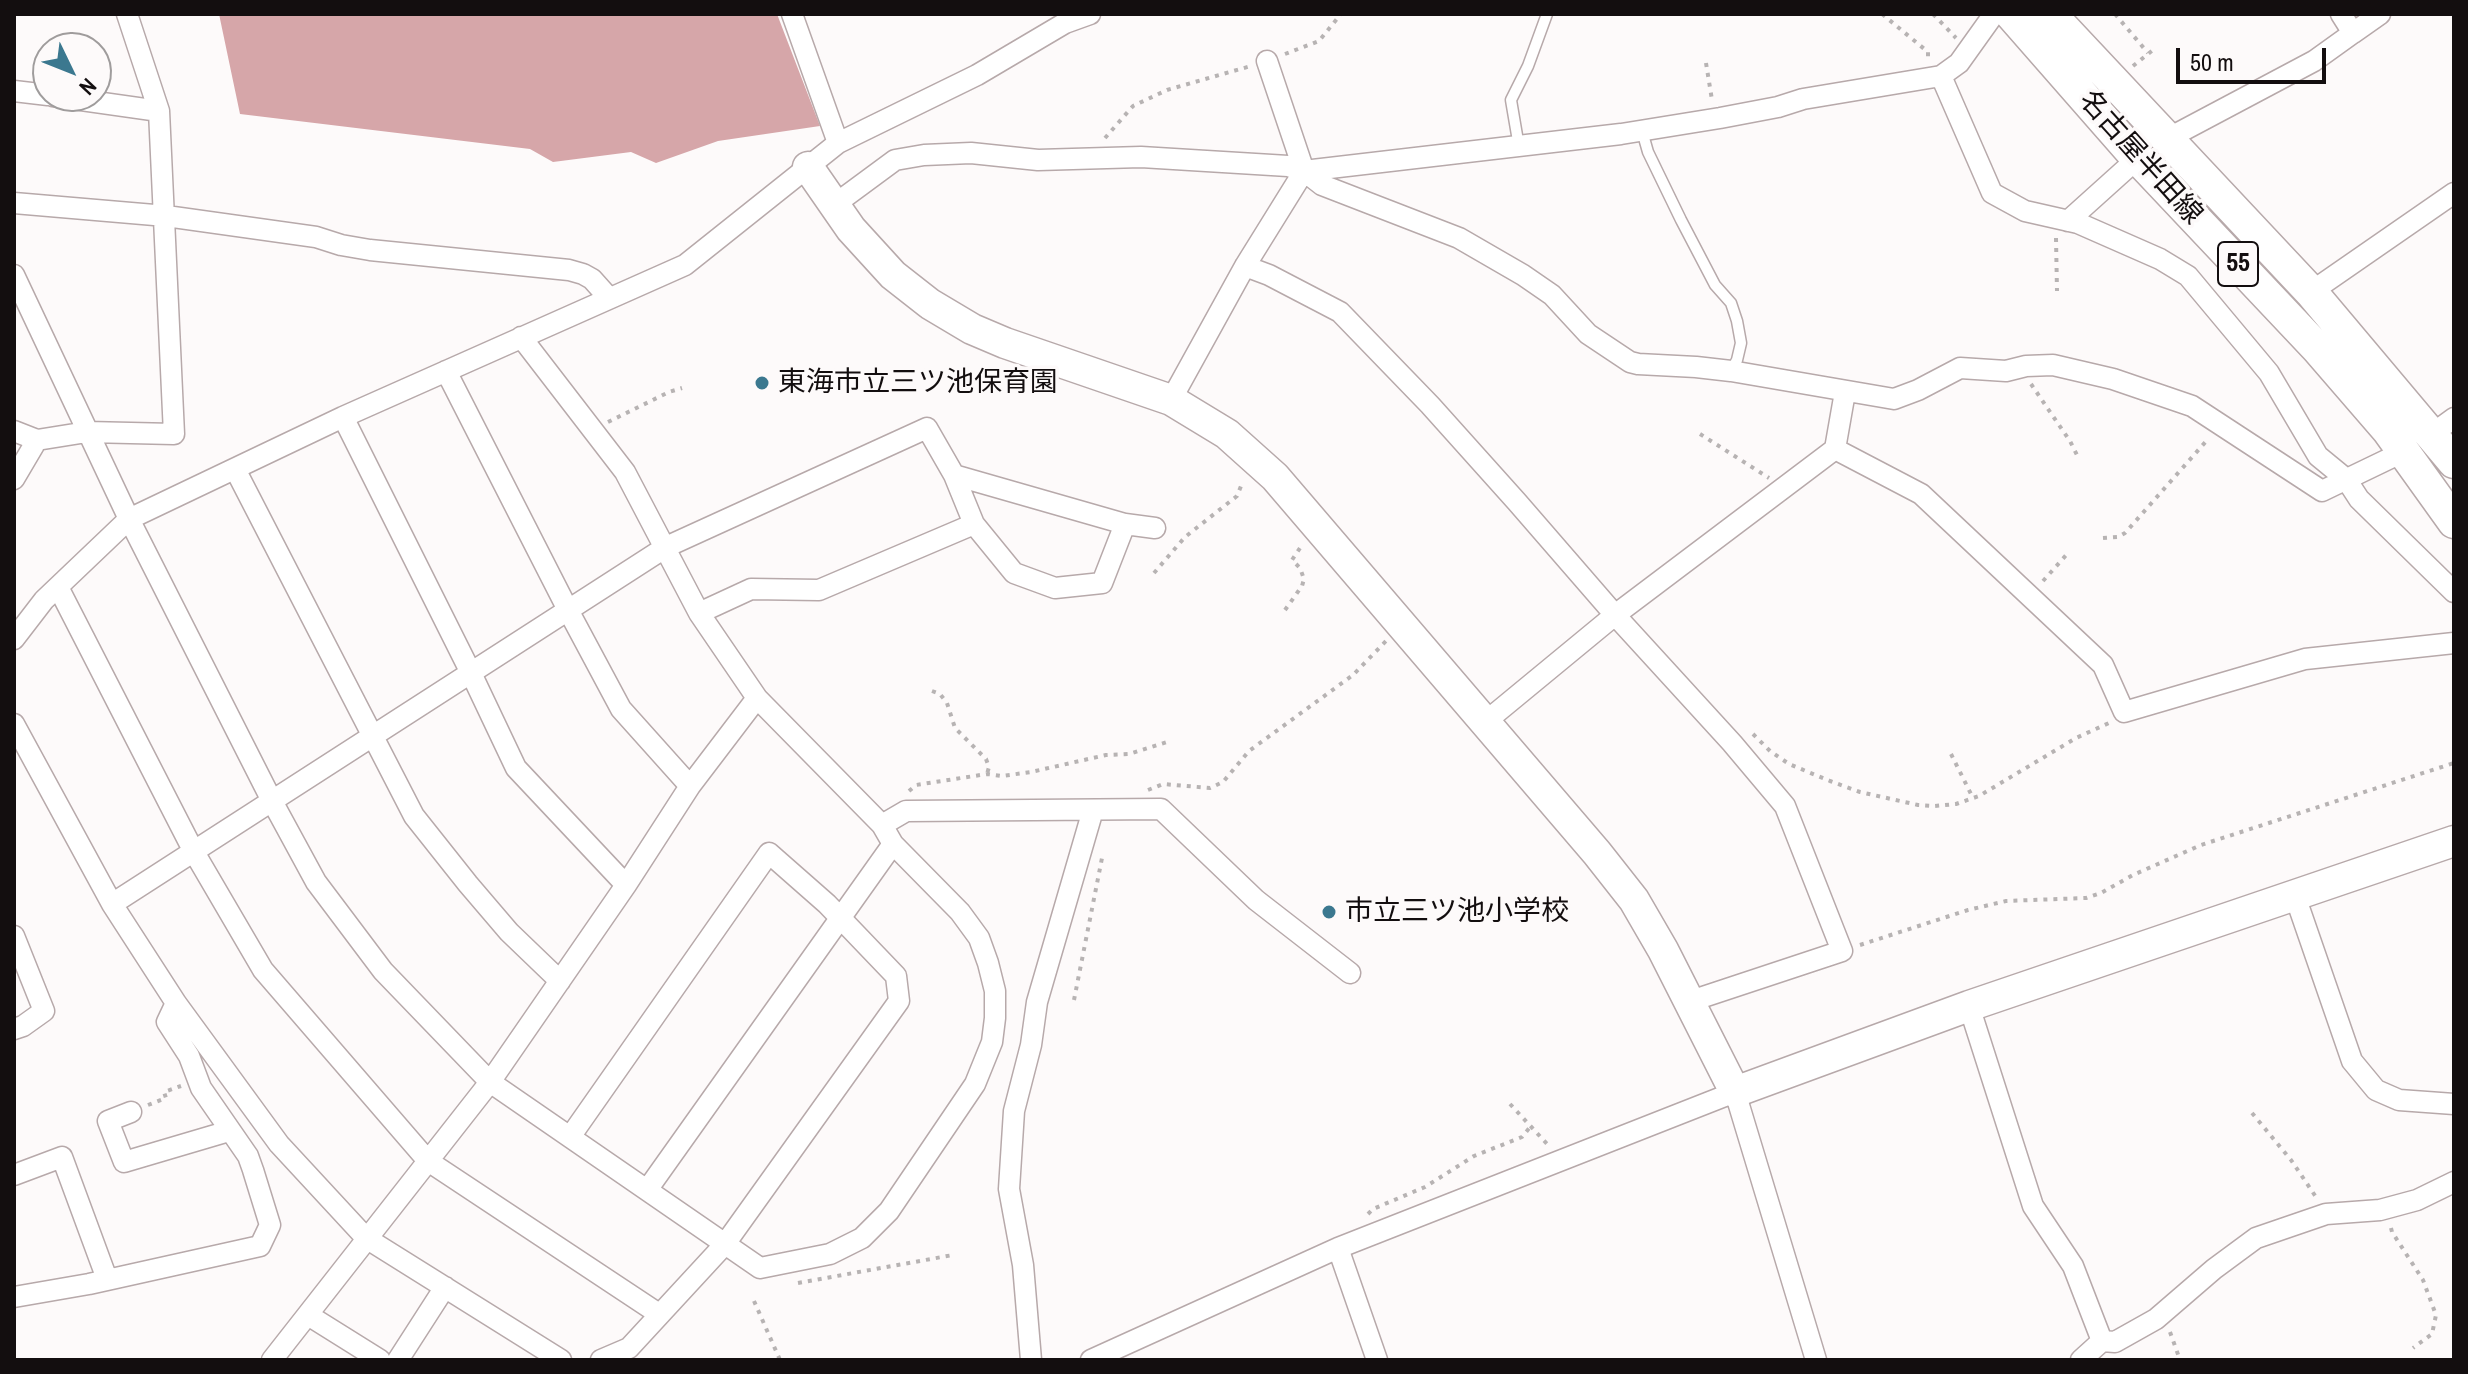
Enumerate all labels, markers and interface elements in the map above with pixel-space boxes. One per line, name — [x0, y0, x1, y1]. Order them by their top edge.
north arrow — [32, 32, 112, 112]
scale bar — [2180, 32, 2330, 82]
text: 50 m — [2190, 46, 2234, 78]
text: N — [73, 72, 104, 102]
street label: 名古屋半田線 — [2071, 84, 2209, 232]
road number: 55 — [2218, 242, 2258, 286]
place label: 東海市立三ツ池保育園 — [778, 366, 1058, 400]
marker: 東海市立三ツ池保育園 — [753, 374, 771, 392]
place label: 市立三ツ池小学校 — [1345, 895, 1569, 929]
marker: 市立三ツ池小学校 — [1320, 903, 1338, 921]

